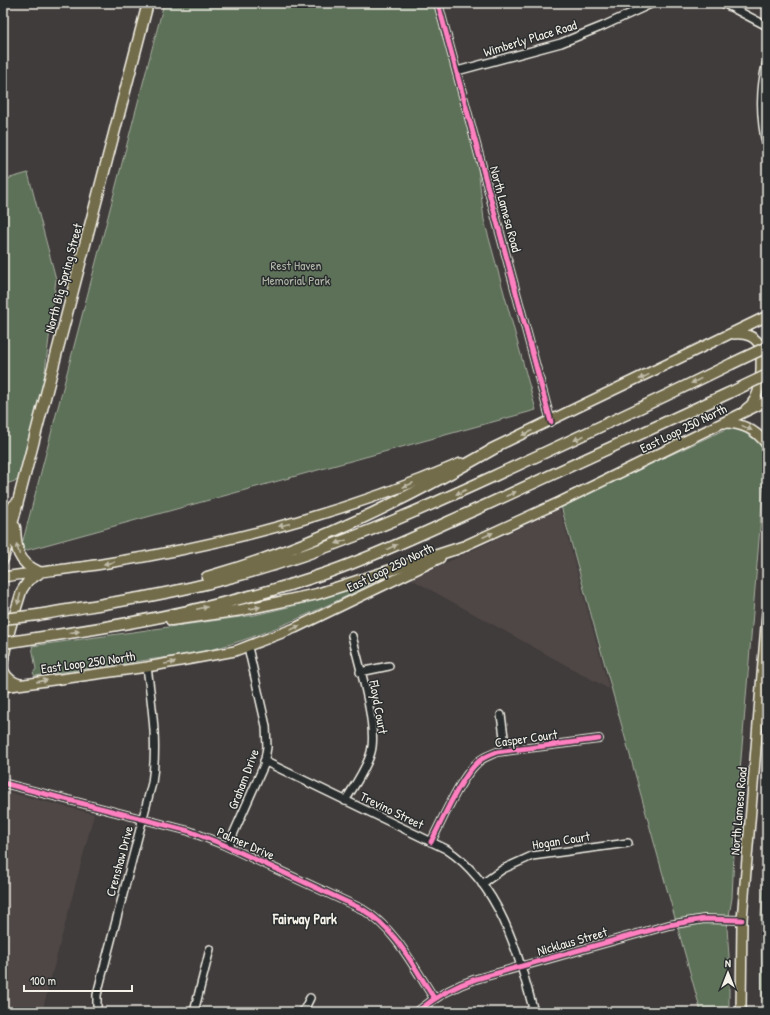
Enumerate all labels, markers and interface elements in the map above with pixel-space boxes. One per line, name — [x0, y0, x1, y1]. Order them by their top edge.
street label: Wimberly Place Road — [481, 15, 579, 61]
street label: North Lamesa Road — [486, 164, 526, 254]
street label: North Big Spring Street — [40, 221, 86, 335]
park label: Rest Haven Memorial Park — [262, 256, 331, 289]
one-way arrow — [638, 374, 650, 380]
one-way arrow — [690, 378, 702, 384]
street label: East Loop 250 North — [637, 399, 730, 457]
one-way arrow — [741, 425, 752, 431]
one-way arrow — [521, 430, 532, 436]
one-way arrow — [573, 434, 585, 441]
one-way arrow — [401, 482, 413, 488]
one-way arrow — [455, 489, 466, 495]
one-way arrow — [505, 491, 516, 497]
one-way arrow — [278, 522, 290, 528]
one-way arrow — [482, 532, 493, 538]
street label: East Loop 250 North — [344, 538, 437, 596]
one-way arrow — [335, 539, 347, 545]
one-way arrow — [14, 543, 20, 555]
one-way arrow — [387, 544, 398, 550]
one-way arrow — [103, 560, 115, 566]
one-way arrow — [16, 593, 22, 605]
one-way arrow — [196, 604, 208, 610]
one-way arrow — [249, 605, 261, 611]
one-way arrow — [289, 625, 300, 631]
one-way arrow — [68, 629, 80, 635]
street label: East Loop 250 North — [40, 646, 137, 678]
one-way arrow — [164, 660, 176, 666]
one-way arrow — [36, 678, 48, 685]
street label: Floyd Court — [365, 678, 393, 736]
street label: Casper Court — [494, 725, 559, 751]
street label: Graham Drive — [223, 746, 263, 812]
street label: North Lamesa Road — [725, 766, 751, 856]
street label: Trevino Street — [357, 787, 427, 833]
street label: Palmer Drive — [214, 822, 278, 864]
street label: Crenshaw Drive — [101, 824, 137, 898]
street label: Hogan Court — [531, 826, 592, 853]
district label: Fairway Park — [272, 909, 337, 930]
street label: Nicklaus Street — [535, 922, 610, 960]
north arrow — [708, 953, 748, 993]
text: N — [725, 956, 731, 970]
scale bar — [24, 967, 132, 993]
text: 100 m — [30, 972, 56, 989]

